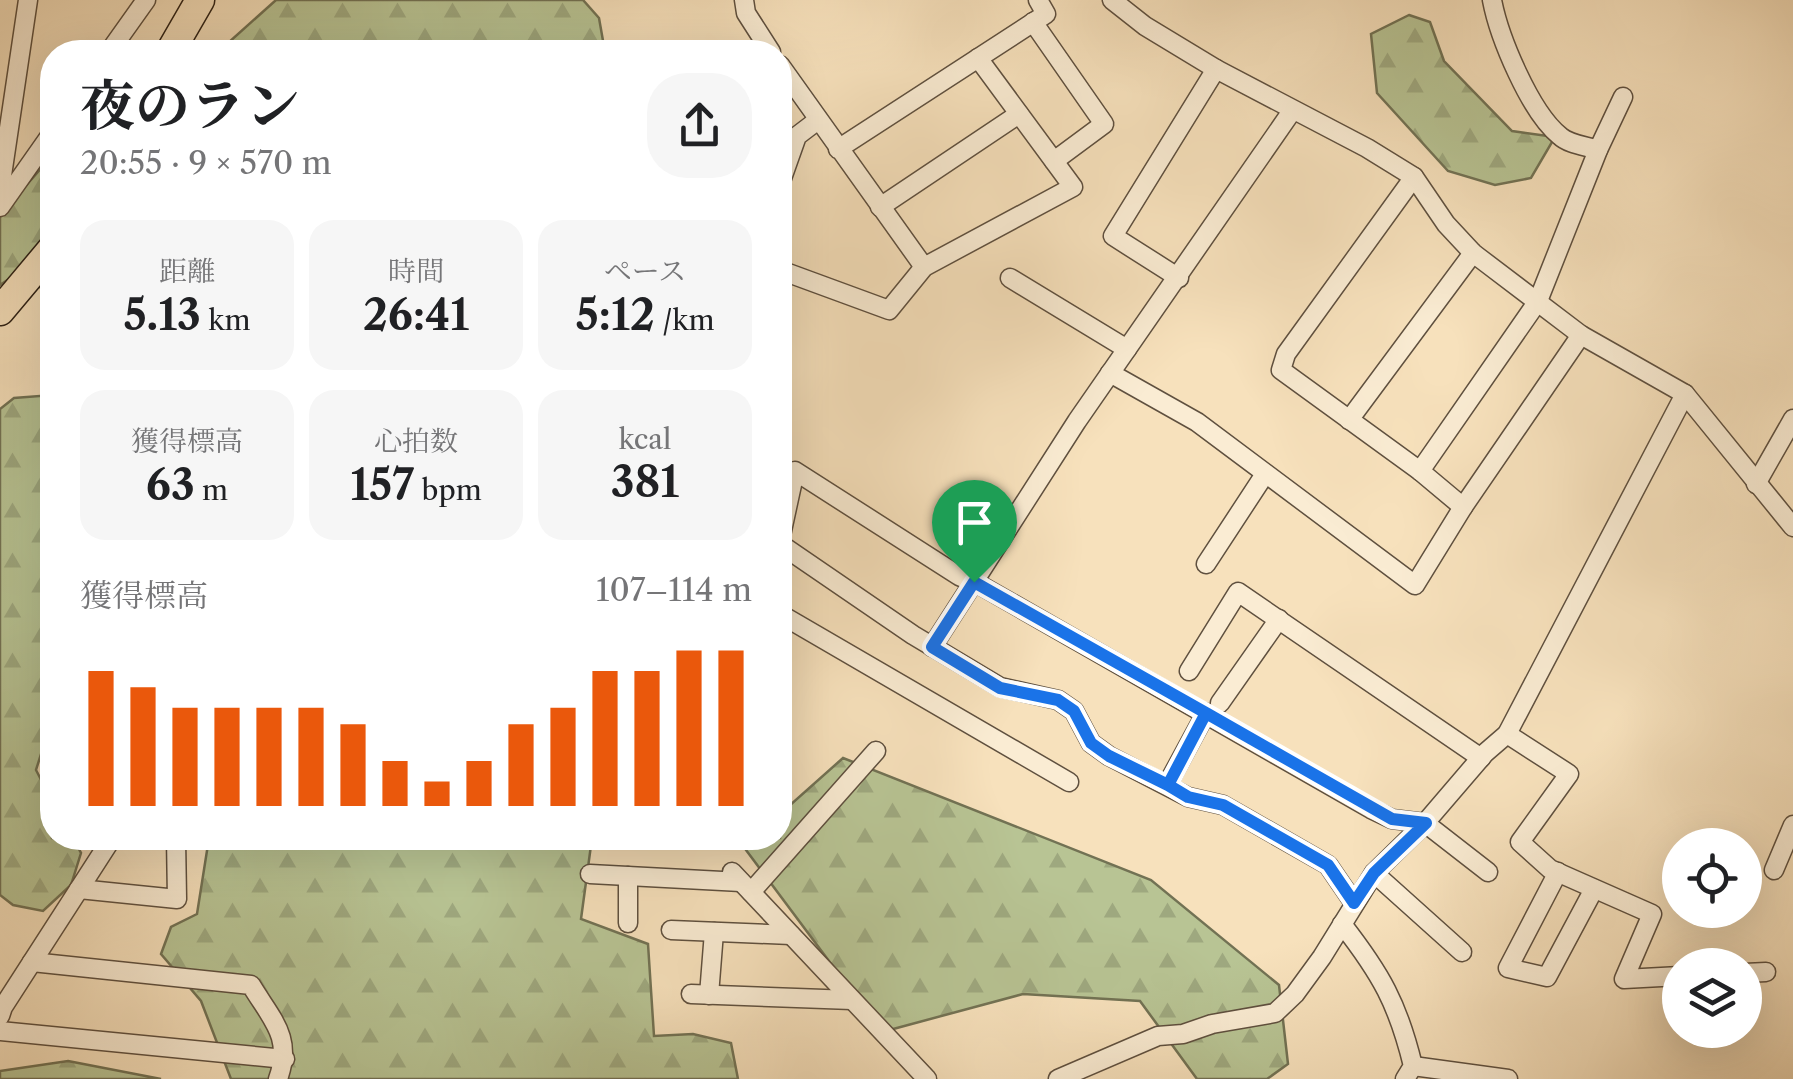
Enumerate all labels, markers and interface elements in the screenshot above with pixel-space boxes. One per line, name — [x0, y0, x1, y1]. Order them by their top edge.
text: 夜のラン — [80, 72, 300, 139]
button: share — [647, 73, 752, 178]
text: 20:55 · 9 × 570 m — [80, 143, 332, 182]
text: 距離 — [159, 254, 215, 288]
text: 時間 — [388, 254, 444, 288]
text: ペース — [604, 254, 686, 288]
text: 5.13 — [123, 289, 201, 341]
text: 26:41 — [363, 289, 469, 341]
text: 5:12 — [575, 289, 655, 341]
text: km — [201, 303, 251, 337]
text: /km — [655, 303, 715, 337]
text: kcal — [619, 422, 671, 456]
text: 獲得標高 — [131, 424, 243, 458]
text: 心拍数 — [374, 424, 458, 458]
text: 381 — [611, 456, 679, 508]
text: 63 — [146, 459, 195, 511]
text: 157 — [350, 459, 414, 511]
text: m — [195, 473, 228, 507]
text: bpm — [414, 473, 482, 507]
pin — [932, 480, 1017, 583]
icon: arrive — [947, 495, 1002, 550]
text: 107–114 m — [596, 570, 752, 609]
text: 獲得標高 — [80, 576, 208, 615]
map controls — [1662, 828, 1762, 1048]
button: locate — [1662, 828, 1762, 928]
button: layers — [1662, 948, 1762, 1048]

